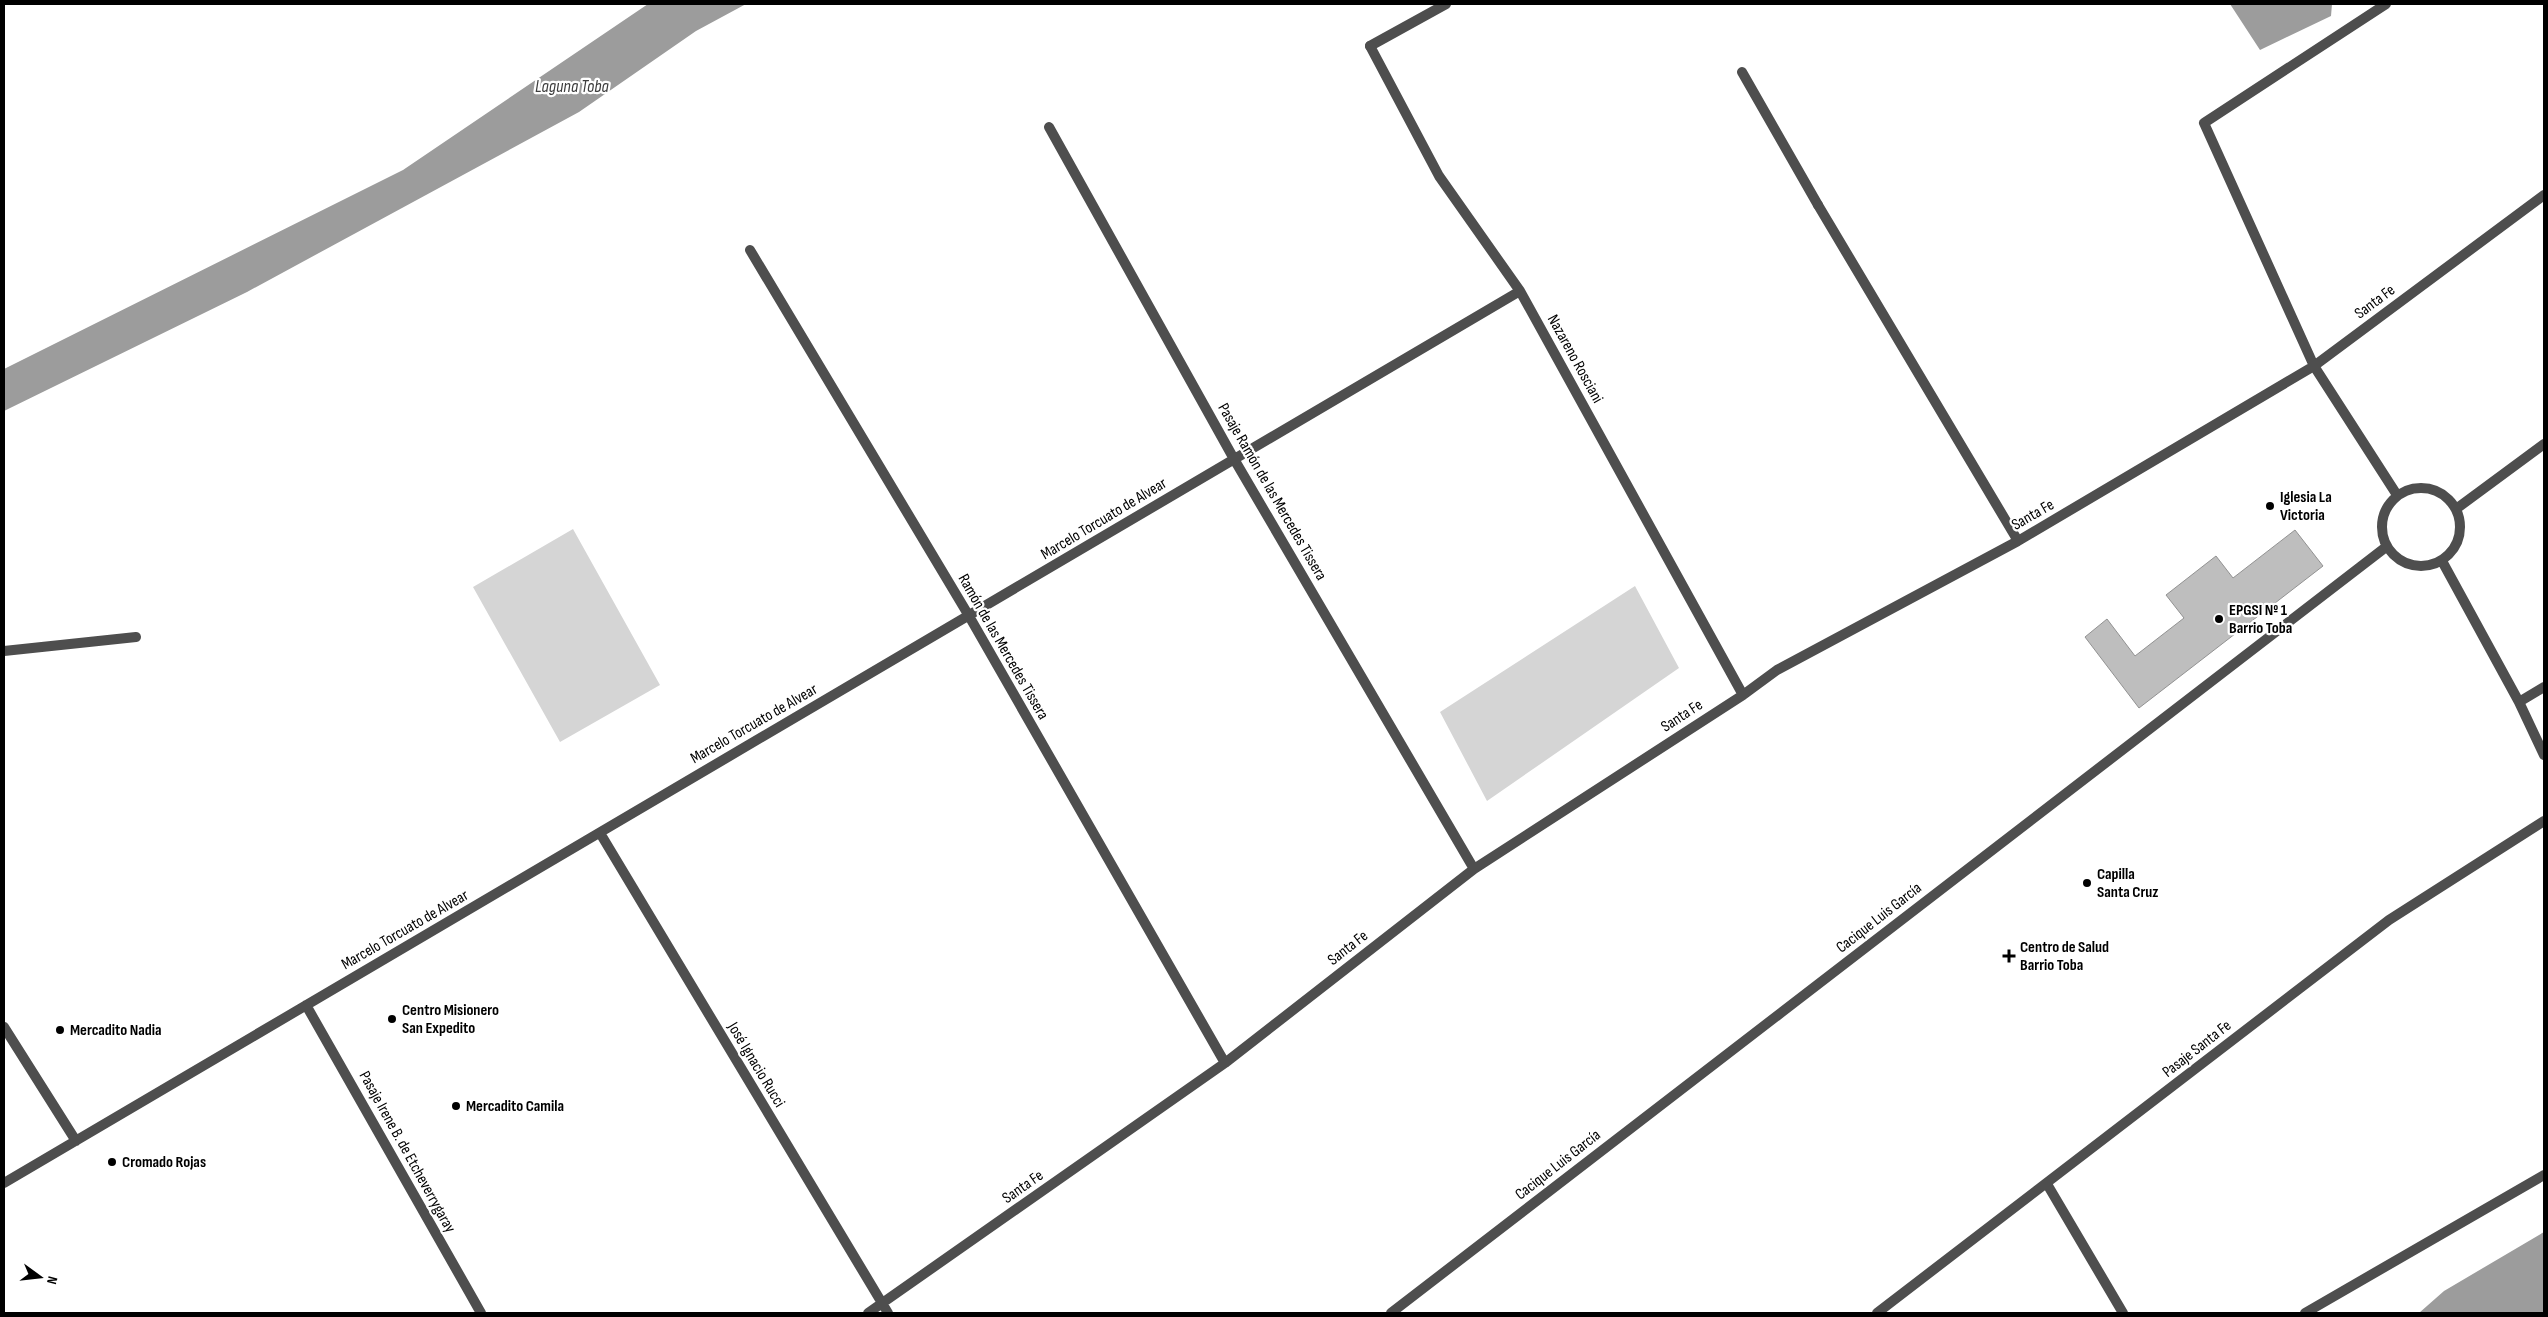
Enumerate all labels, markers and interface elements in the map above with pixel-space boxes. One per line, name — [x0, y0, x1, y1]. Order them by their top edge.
water label: Laguna Toba — [535, 76, 610, 97]
street label: Santa Fe — [2351, 281, 2399, 323]
street label: Nazareno Rosciani — [1543, 312, 1607, 406]
street label: Pasaje Ramón de las Mercedes Tissera — [1213, 400, 1331, 584]
street label: Marcelo Torcuato de Alvear — [1038, 474, 1171, 564]
place label: Iglesia La Victoria — [2280, 488, 2332, 525]
street label: Santa Fe — [2008, 495, 2058, 535]
marker: Iglesia La Victoria — [2264, 500, 2276, 512]
street label: Ramón de las Mercedes Tissera — [954, 571, 1052, 723]
place label: EPGSI Nº 1 Barrio Toba — [2229, 601, 2292, 638]
marker: EPGSI Nº 1 Barrio Toba — [2213, 613, 2225, 625]
street label: Marcelo Torcuato de Alvear — [687, 680, 821, 768]
street label: Santa Fe — [1658, 696, 1706, 736]
place label: Capilla Santa Cruz — [2097, 865, 2159, 902]
marker: Capilla Santa Cruz — [2081, 877, 2093, 889]
street label: Cacique Luis García — [1833, 879, 1925, 957]
street label: Marcelo Torcuato de Alvear — [338, 886, 472, 974]
street label: Santa Fe — [1324, 926, 1372, 970]
place label: Centro de Salud Barrio Toba — [2020, 938, 2109, 975]
marker: Centro de Salud Barrio Toba — [2002, 949, 2016, 963]
place label: Centro Misionero San Expedito — [402, 1001, 499, 1038]
marker: Centro Misionero San Expedito — [386, 1013, 398, 1025]
street label: Pasaje Santa Fe — [2159, 1016, 2235, 1082]
street label: José Ignacio Rucci — [723, 1018, 789, 1111]
place label: Mercadito Nadia — [70, 1021, 162, 1040]
marker: Mercadito Nadia — [54, 1024, 66, 1036]
street label: Pasaje Irene B. de Etcheverrygaray — [355, 1068, 459, 1236]
place label: Mercadito Camila — [466, 1097, 564, 1116]
marker: Mercadito Camila — [450, 1100, 462, 1112]
street label: Cacique Luis García — [1512, 1126, 1604, 1204]
place label: Cromado Rojas — [122, 1153, 206, 1172]
marker: Cromado Rojas — [106, 1156, 118, 1168]
street label: Santa Fe — [999, 1166, 1047, 1208]
north arrow — [15, 1252, 65, 1302]
text: N — [43, 1274, 61, 1286]

